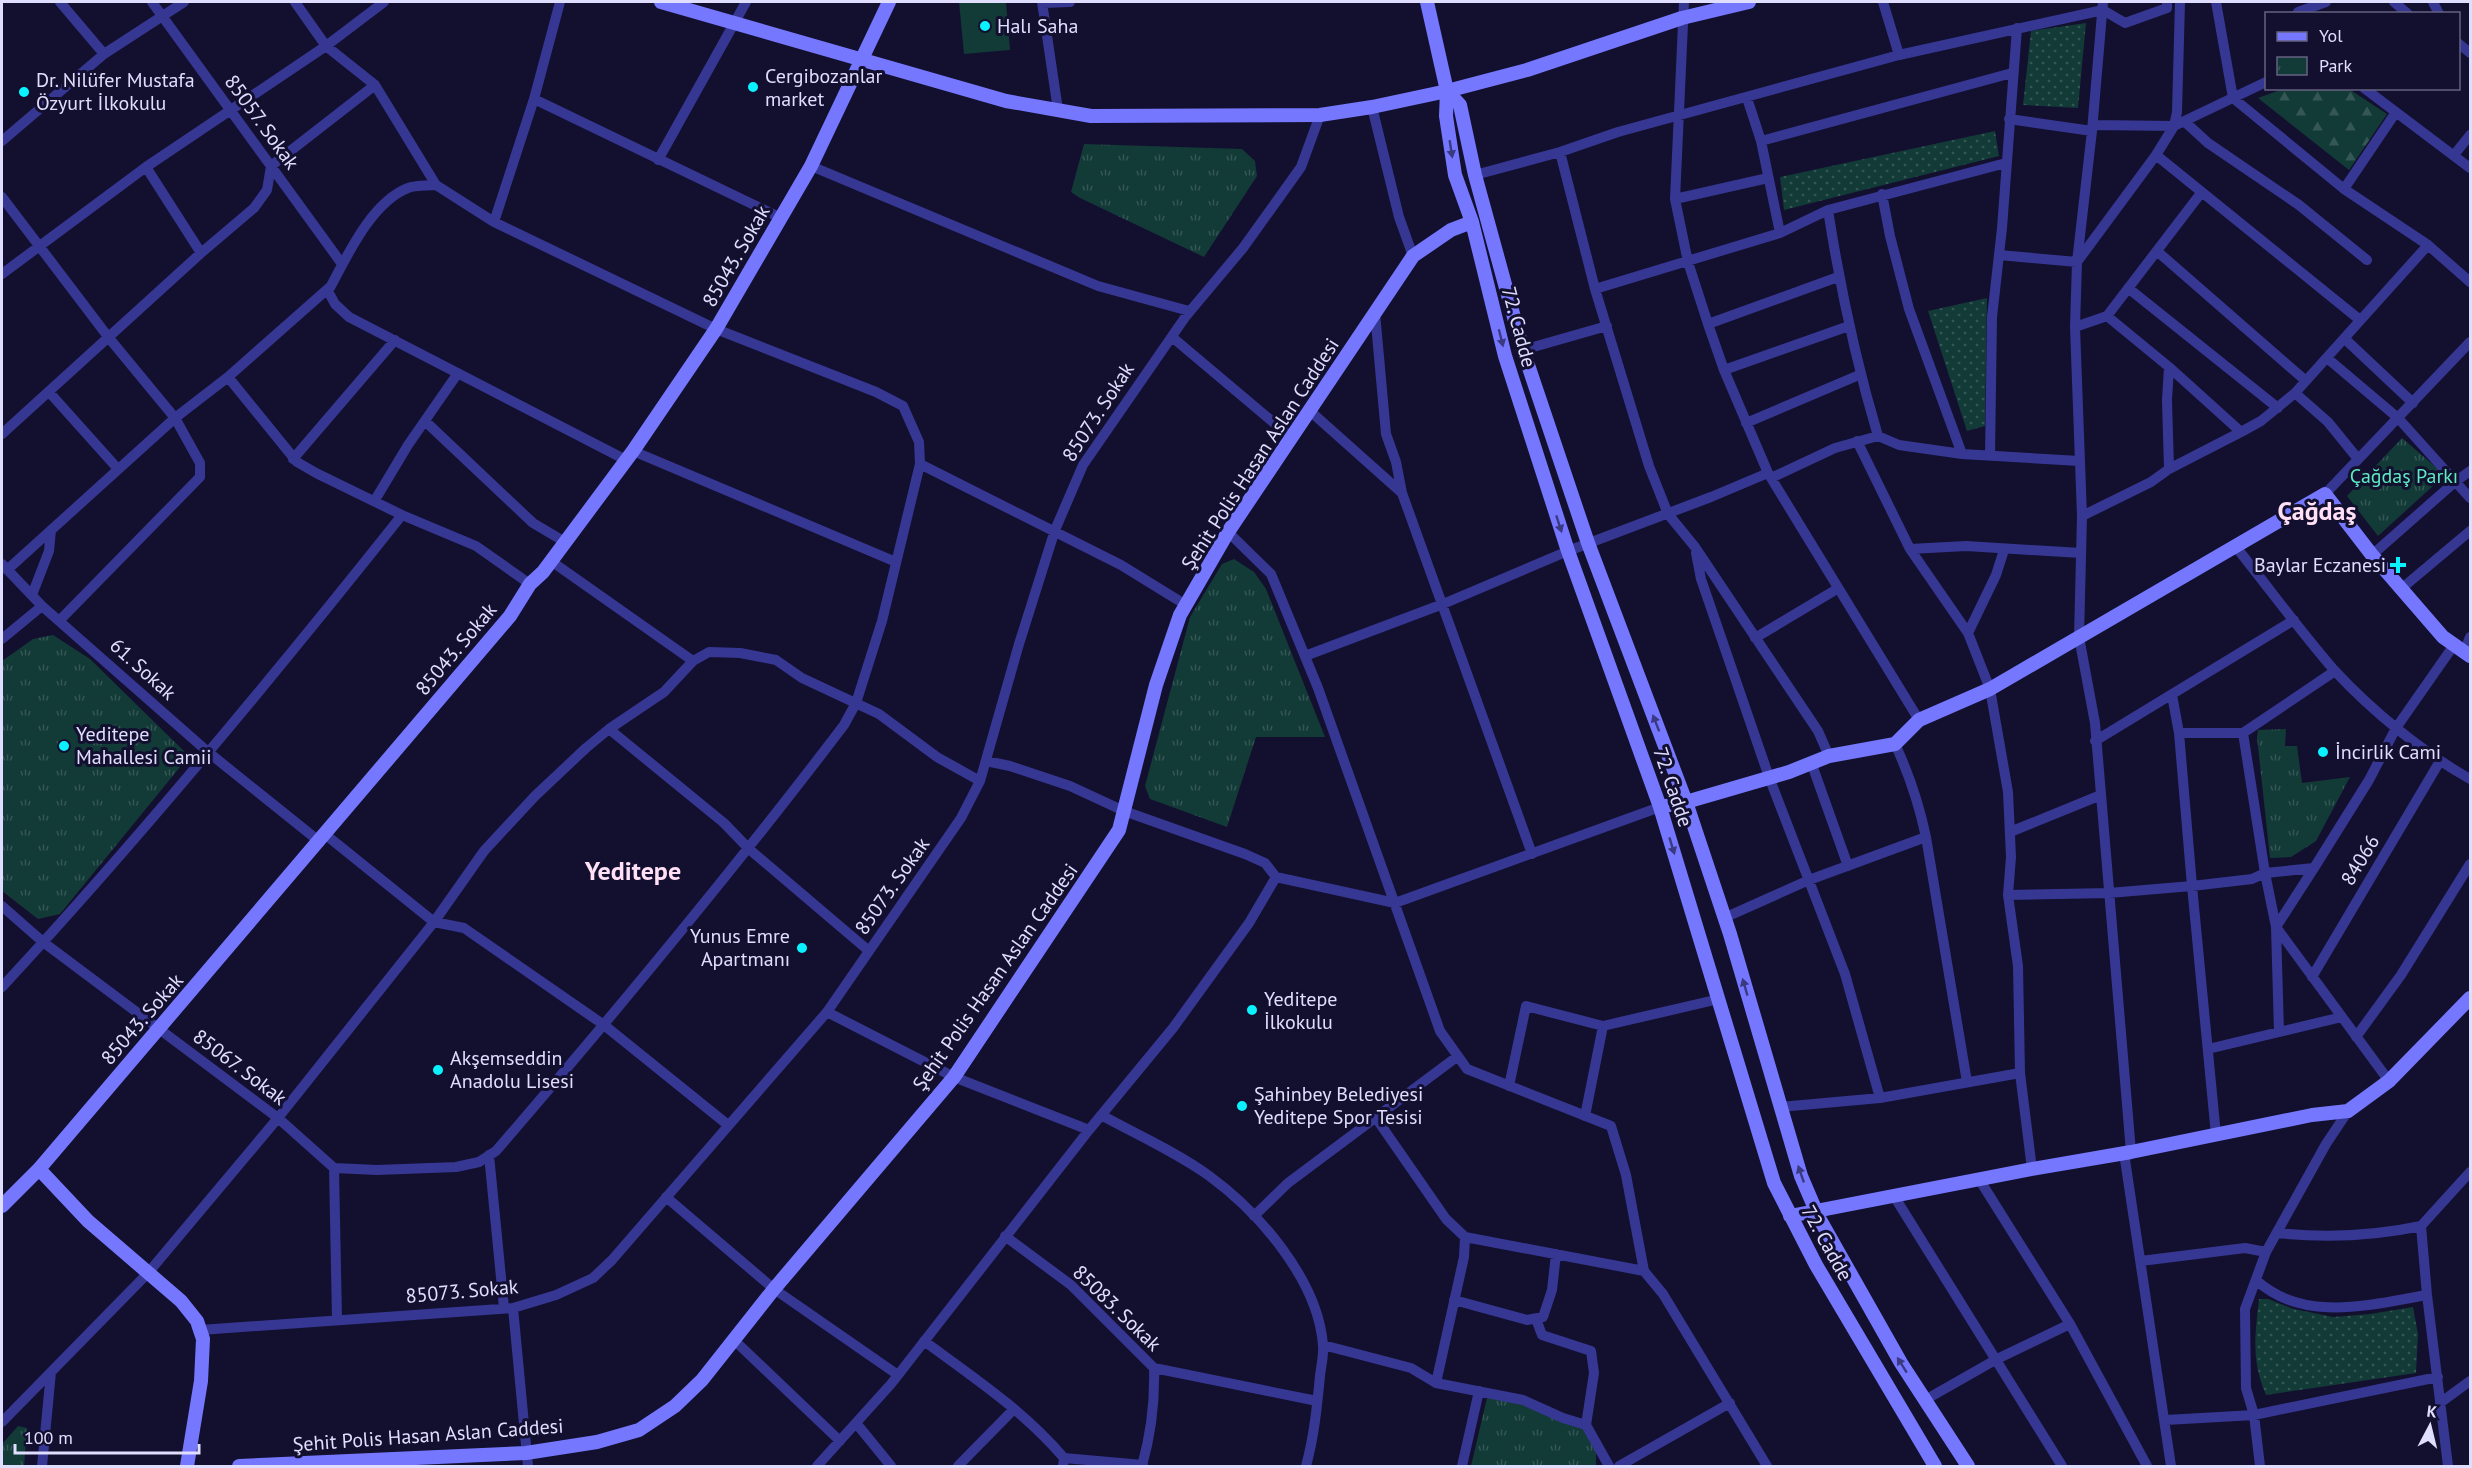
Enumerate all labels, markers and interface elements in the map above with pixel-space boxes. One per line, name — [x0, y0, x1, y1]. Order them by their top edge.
legend — [2265, 12, 2460, 90]
place label: Halı Saha — [997, 13, 1078, 39]
marker: Halı Saha — [978, 19, 992, 33]
text: Yol — [2319, 24, 2343, 47]
text: Park — [2319, 54, 2352, 77]
place label: Cergibozanlar market — [765, 63, 883, 112]
place label: Dr. Nilüfer Mustafa Özyurt İlkokulu — [36, 67, 195, 116]
street label: 85057. Sokak — [219, 70, 305, 175]
marker: Cergibozanlar market — [746, 80, 760, 94]
marker: Dr. Nilüfer Mustafa Özyurt İlkokulu — [17, 85, 31, 99]
one-way arrow — [1446, 140, 1455, 159]
street label: 85043. Sokak — [696, 200, 776, 311]
street label: 72. Cadde — [1496, 284, 1542, 370]
one-way arrow — [1496, 328, 1506, 347]
street label: Şehit Polis Hasan Aslan Caddesi — [1175, 333, 1345, 575]
street label: 85073. Sokak — [1056, 357, 1140, 466]
park label: Çağdaş Parkı — [2350, 463, 2458, 489]
district label: Çağdaş — [2278, 494, 2357, 527]
one-way arrow — [1555, 515, 1564, 533]
place label: Baylar Eczanesi — [2254, 552, 2386, 578]
marker: Baylar Eczanesi — [2391, 558, 2405, 572]
street label: 85043. Sokak — [410, 597, 503, 701]
street label: 61. Sokak — [104, 632, 182, 706]
one-way arrow — [1651, 714, 1660, 732]
place label: Yeditepe Mahallesi Camii — [76, 721, 212, 770]
marker: Yeditepe Mahallesi Camii — [57, 739, 71, 753]
place label: İncirlik Cami — [2335, 739, 2441, 765]
street label: 72. Cadde — [1647, 744, 1699, 830]
marker: İncirlik Cami — [2316, 745, 2330, 759]
street label: 84066 — [2335, 830, 2385, 890]
street label: 85073. Sokak — [849, 832, 935, 940]
one-way arrow — [1668, 837, 1677, 855]
district label: Yeditepe — [584, 854, 681, 887]
street label: Şehit Polis Hasan Aslan Caddesi — [907, 858, 1083, 1096]
place label: Yunus Emre Apartmanı — [690, 923, 790, 972]
marker: Yunus Emre Apartmanı — [795, 941, 809, 955]
street label: 85043. Sokak — [95, 968, 189, 1070]
one-way arrow — [1740, 978, 1750, 997]
place label: Yeditepe İlkokulu — [1264, 986, 1337, 1035]
marker: Yeditepe İlkokulu — [1245, 1003, 1259, 1017]
street label: 85067. Sokak — [188, 1023, 292, 1111]
place label: Akşemseddin Anadolu Lisesi — [450, 1045, 574, 1094]
marker: Akşemseddin Anadolu Lisesi — [431, 1063, 445, 1077]
place label: Şahinbey Belediyesi Yeditepe Spor Tesisi — [1254, 1081, 1423, 1130]
marker: Şahinbey Belediyesi Yeditepe Spor Tesisi — [1235, 1099, 1249, 1113]
one-way arrow — [1795, 1165, 1805, 1183]
street label: 72. Cadde — [1796, 1201, 1858, 1285]
street label: 85083. Sokak — [1067, 1259, 1167, 1357]
street label: 85073. Sokak — [405, 1273, 520, 1309]
one-way arrow — [1897, 1357, 1908, 1373]
north arrow — [2400, 1396, 2460, 1456]
text: K — [2426, 1401, 2438, 1422]
street label: Şehit Polis Hasan Aslan Caddesi — [292, 1413, 564, 1457]
scale bar — [15, 1417, 200, 1455]
text: 100 m — [24, 1426, 73, 1449]

